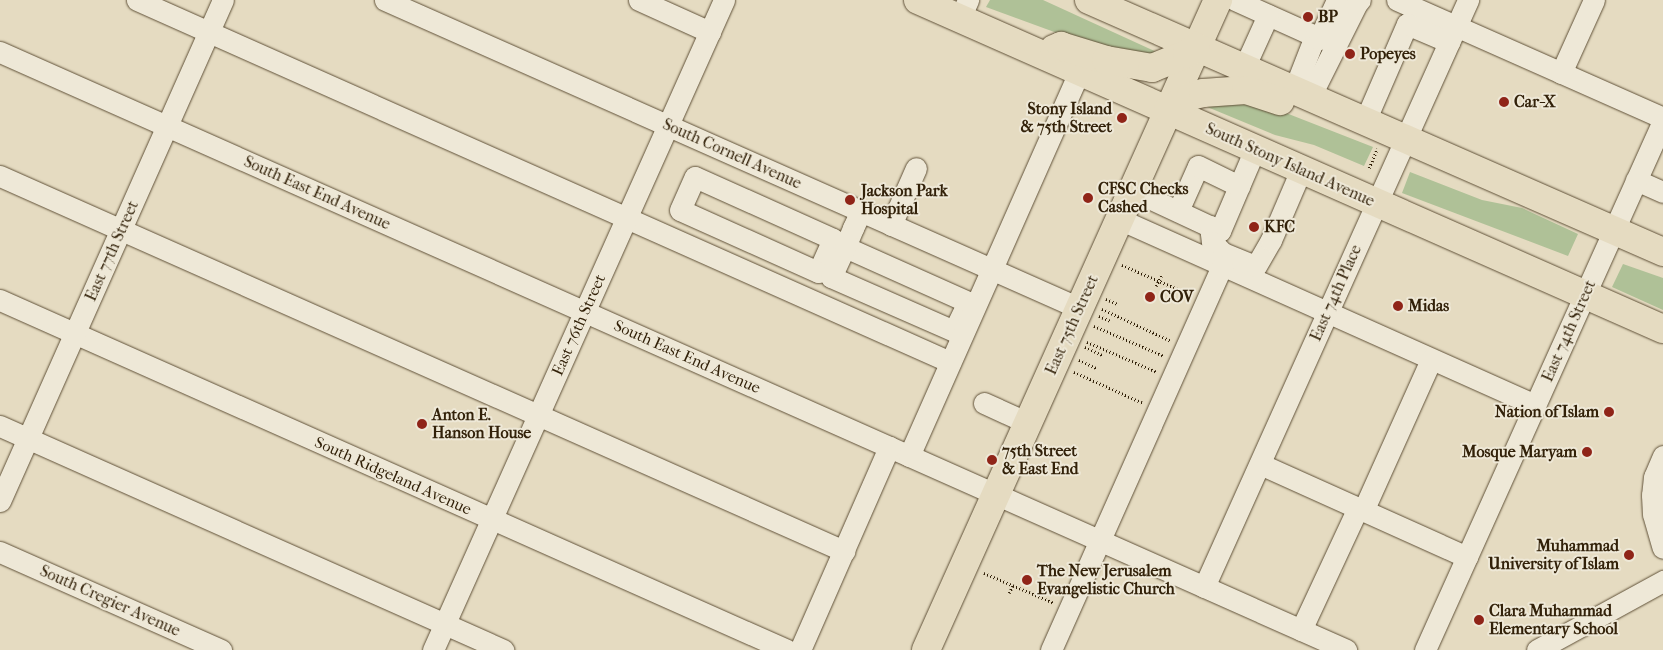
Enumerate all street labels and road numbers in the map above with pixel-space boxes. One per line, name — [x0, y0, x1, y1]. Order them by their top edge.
street label: South Cornell Avenue — [660, 115, 804, 193]
street label: South Stony Island Avenue — [1203, 119, 1377, 211]
street label: South East End Avenue — [241, 152, 393, 234]
street label: East 77th Street — [81, 198, 143, 304]
street label: East 74th Place — [1306, 242, 1366, 344]
street label: East 76th Street — [548, 271, 610, 379]
street label: East 75th Street — [1041, 272, 1103, 378]
street label: East 74th Street — [1538, 277, 1600, 385]
street label: South East End Avenue — [611, 316, 763, 398]
street label: South Ridgeland Avenue — [312, 433, 474, 519]
street label: South Cregier Avenue — [37, 561, 183, 641]

